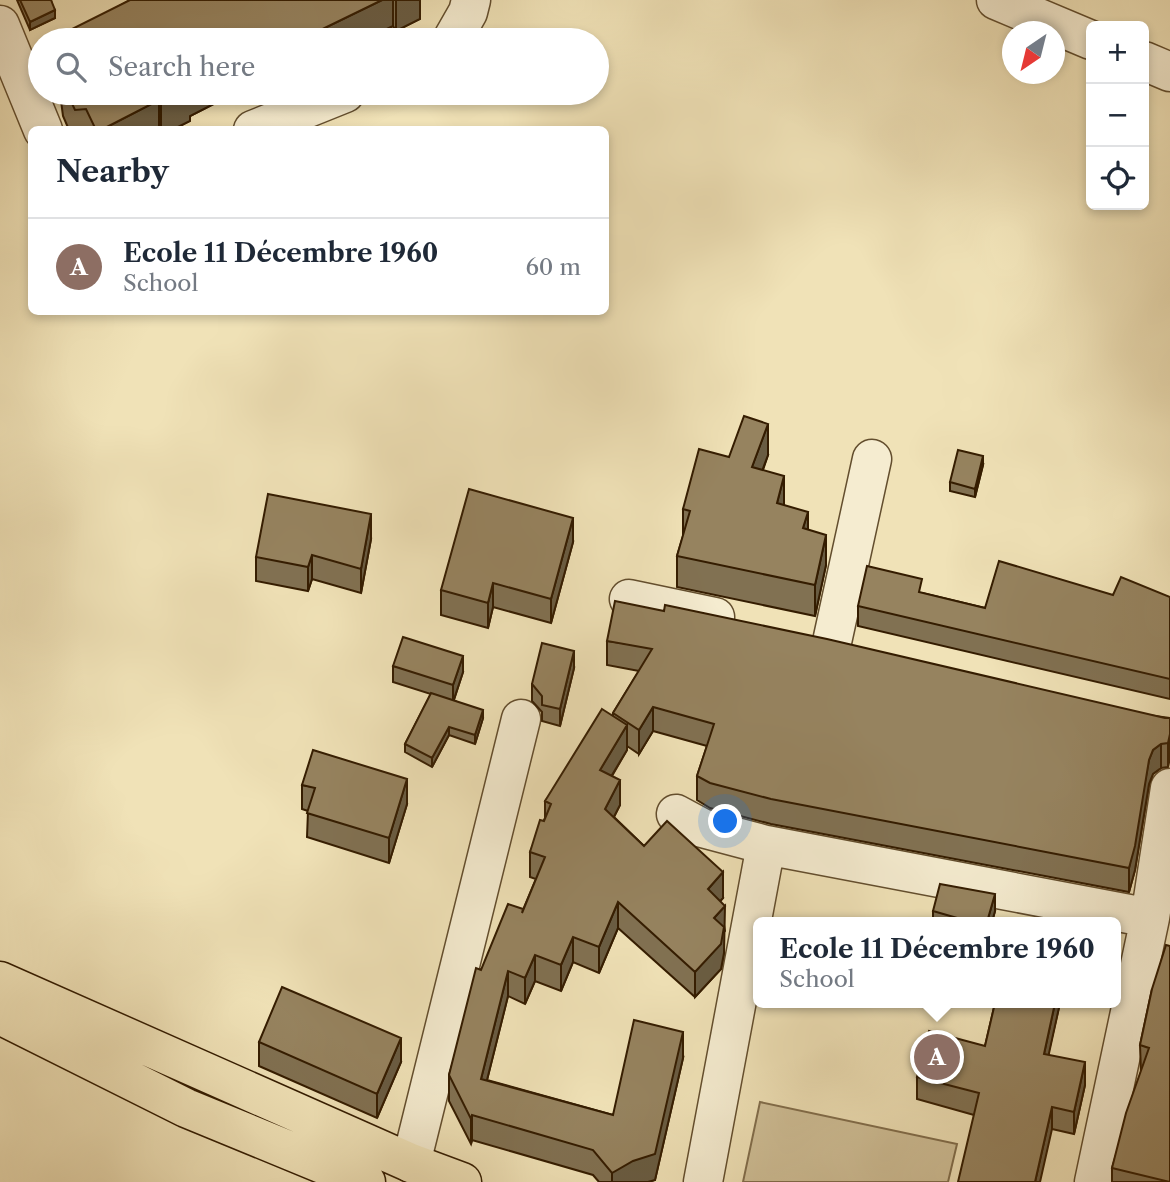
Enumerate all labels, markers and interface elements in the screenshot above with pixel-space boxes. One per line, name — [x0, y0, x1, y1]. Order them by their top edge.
north arrow — [1002, 21, 1065, 84]
map controls — [1086, 21, 1149, 210]
button: + — [1086, 21, 1149, 84]
search box — [28, 28, 609, 105]
icon: search — [52, 48, 90, 86]
text: Search here — [108, 51, 255, 83]
button: − — [1086, 84, 1149, 147]
button: locate — [1086, 147, 1149, 210]
text: Nearby — [56, 153, 169, 190]
text: Ecole 11 Décembre 1960 — [123, 237, 438, 269]
text: A — [70, 253, 88, 281]
text: 60 m — [525, 253, 581, 281]
text: School — [123, 269, 198, 297]
your location — [708, 804, 742, 838]
popup — [753, 917, 1121, 1008]
text: Ecole 11 Décembre 1960 — [779, 933, 1095, 965]
text: School — [779, 965, 855, 993]
pin: A — [914, 1031, 960, 1083]

